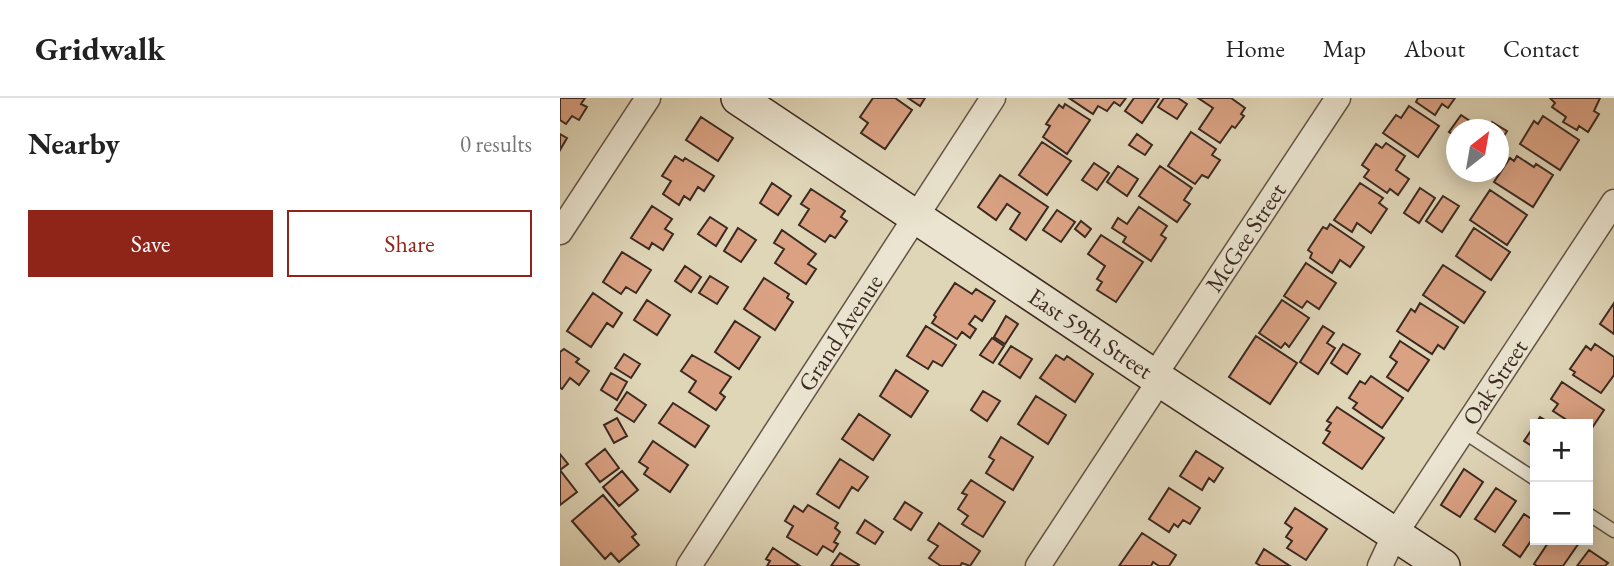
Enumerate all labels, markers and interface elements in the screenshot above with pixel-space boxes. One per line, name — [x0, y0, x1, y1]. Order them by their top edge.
text: Gridwalk — [35, 27, 165, 70]
text: Home — [1225, 33, 1285, 64]
text: Map — [1323, 33, 1366, 64]
text: About — [1404, 33, 1465, 64]
text: Contact — [1503, 33, 1579, 64]
north arrow — [1446, 119, 1509, 182]
text: Nearby — [28, 124, 120, 163]
text: 0 results — [460, 129, 532, 159]
street label: McGee Street — [1198, 176, 1293, 298]
button: Save — [28, 210, 273, 277]
button: Share — [287, 210, 532, 277]
street label: Grand Avenue — [791, 268, 889, 397]
street label: East 59th Street — [1023, 280, 1159, 386]
street label: Oak Street — [1455, 333, 1534, 431]
map controls — [1530, 419, 1593, 545]
button: + — [1530, 419, 1593, 482]
button: − — [1530, 482, 1593, 545]

